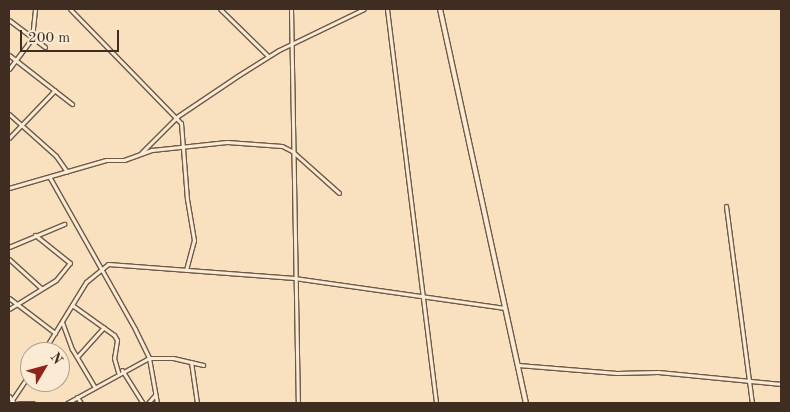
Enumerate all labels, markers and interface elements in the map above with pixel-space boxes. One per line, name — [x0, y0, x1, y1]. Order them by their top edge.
scale bar — [22, 20, 121, 52]
text: 200 m — [28, 31, 70, 46]
north arrow — [20, 342, 70, 392]
text: N — [47, 350, 65, 367]

